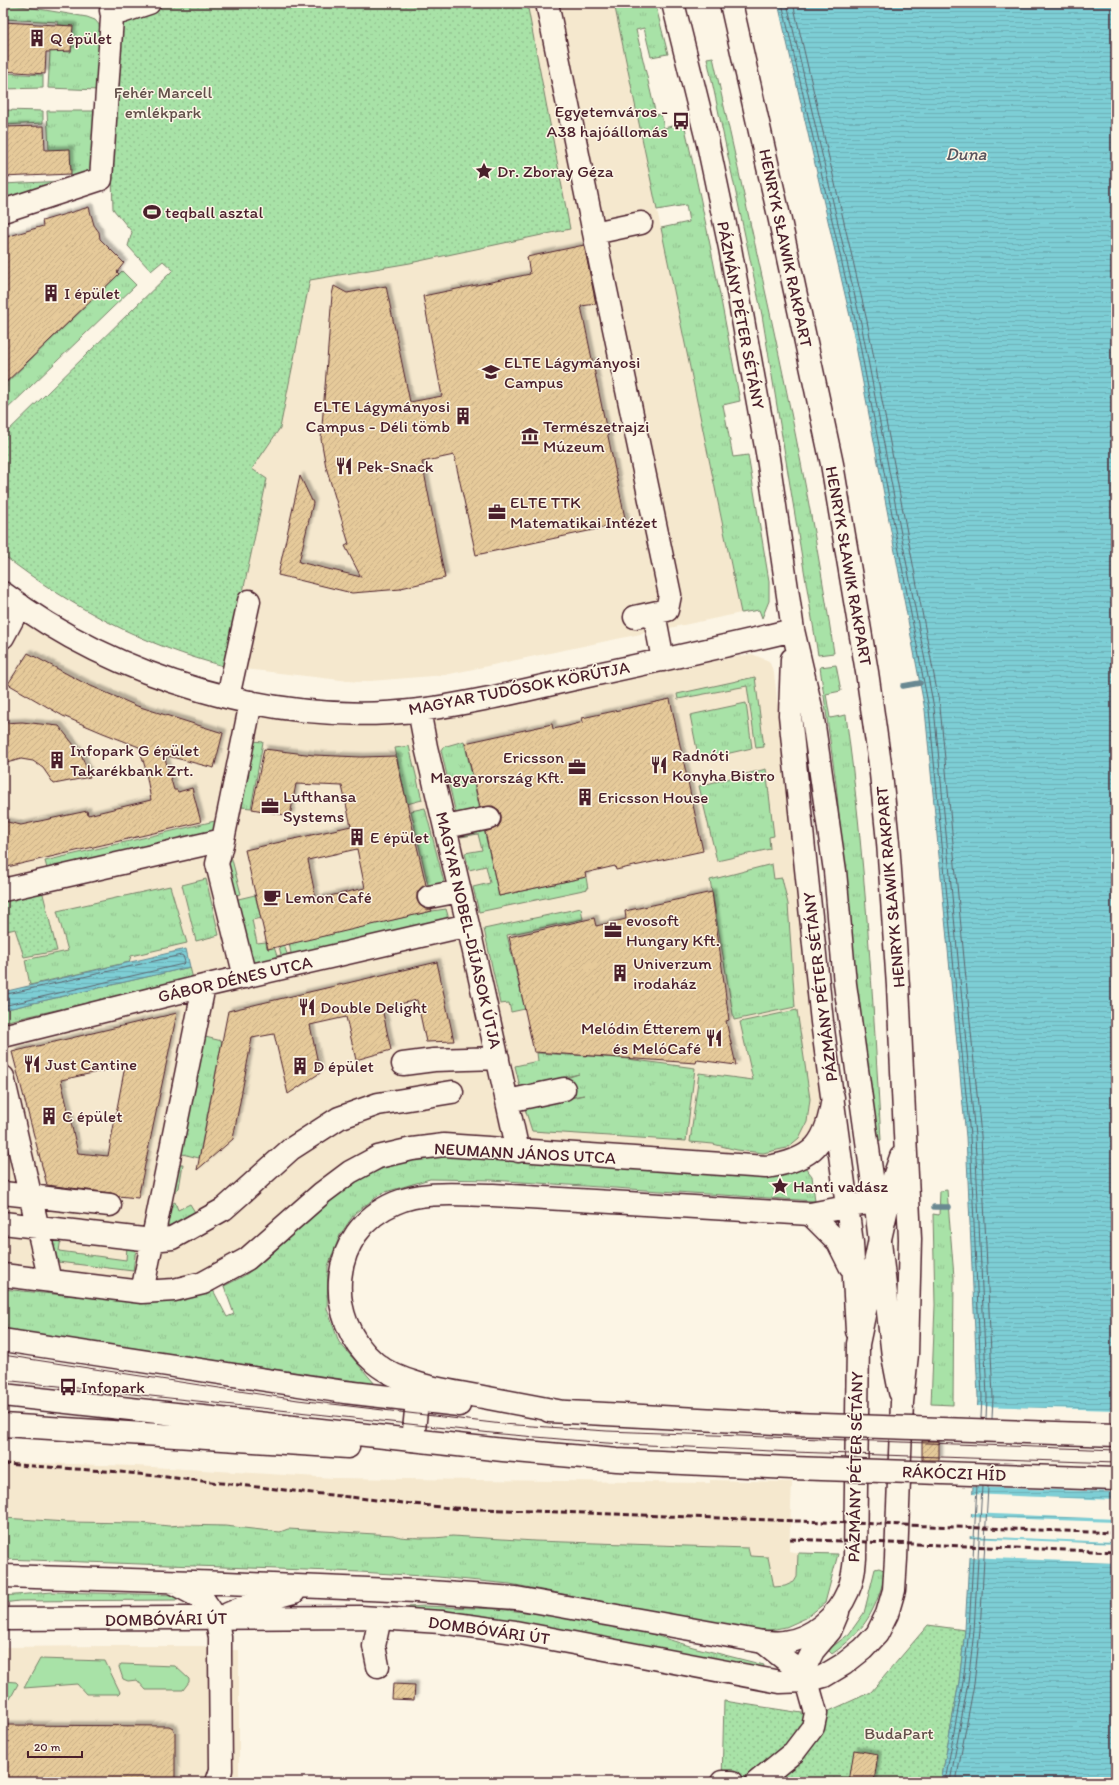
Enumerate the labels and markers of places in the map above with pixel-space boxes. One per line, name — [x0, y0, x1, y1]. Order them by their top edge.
building icon: Q épület — [27, 28, 47, 48]
place label: Q épület — [50, 28, 112, 48]
place label: Egyetemváros - A38 hajóállomás — [547, 101, 668, 141]
bus stop icon: Egyetemváros - A38 hajóállomás — [671, 111, 691, 131]
place icon: Dr. Zboray Géza — [474, 161, 494, 181]
place label: Dr. Zboray Géza — [497, 161, 614, 181]
sports icon: teqball asztal — [142, 202, 162, 222]
place label: teqball asztal — [165, 202, 263, 222]
building icon: I épület — [41, 283, 61, 303]
place label: I épület — [64, 283, 120, 303]
place label: ELTE Lágymányosi Campus — [504, 352, 640, 392]
school or university icon: ELTE Lágymányosi Campus — [481, 362, 501, 382]
place label: ELTE Lágymányosi Campus - Déli tömb — [306, 396, 450, 436]
building icon: ELTE Lágymányosi Campus - Déli tömb — [453, 406, 473, 426]
place label: Természetrajzi Múzeum — [543, 416, 649, 456]
museum icon: Természetrajzi Múzeum — [520, 426, 540, 446]
restaurant icon: Pek-Snack — [334, 456, 354, 476]
place label: Pek-Snack — [357, 456, 434, 476]
place label: ELTE TTK Matematikai Intézet — [510, 492, 658, 532]
office icon: ELTE TTK Matematikai Intézet — [487, 502, 507, 522]
place label: Infopark G épület Takarékbank Zrt. — [70, 740, 200, 780]
place label: Radnóti Konyha Bistro — [672, 745, 775, 785]
place label: Ericsson Magyarország Kft. — [430, 747, 564, 787]
building icon: Infopark G épület Takarékbank Zrt. — [47, 750, 67, 770]
restaurant icon: Radnóti Konyha Bistro — [649, 755, 669, 775]
office icon: Ericsson Magyarország Kft. — [567, 757, 587, 777]
place label: Lufthansa Systems — [283, 786, 357, 826]
building icon: Ericsson House — [575, 787, 595, 807]
place label: Ericsson House — [598, 787, 708, 807]
office icon: Lufthansa Systems — [260, 796, 280, 816]
building icon: E épület — [347, 827, 367, 847]
place label: E épület — [370, 827, 429, 847]
cafe icon: Lemon Café — [262, 887, 282, 907]
place label: Lemon Café — [285, 887, 372, 907]
place label: evosoft Hungary Kft. — [626, 910, 720, 950]
office icon: evosoft Hungary Kft. — [603, 920, 623, 940]
place label: Univerzum irodaház — [633, 953, 712, 993]
building icon: Univerzum irodaház — [610, 963, 630, 983]
restaurant icon: Double Delight — [297, 997, 317, 1017]
place label: Double Delight — [320, 997, 427, 1017]
place label: Melódin Étterem és MelóCafé — [581, 1018, 701, 1058]
restaurant icon: Melódin Étterem és MelóCafé — [704, 1028, 724, 1048]
restaurant icon: Just Cantine — [22, 1054, 42, 1074]
place label: Just Cantine — [45, 1054, 137, 1074]
building icon: D épület — [290, 1056, 310, 1076]
place label: D épület — [313, 1056, 374, 1076]
building icon: C épület — [39, 1106, 59, 1126]
place label: C épület — [62, 1106, 123, 1126]
place icon: Hanti vadász — [770, 1176, 790, 1196]
place label: Hanti vadász — [793, 1176, 888, 1196]
bus stop icon: Infopark — [58, 1377, 78, 1397]
place label: Infopark — [81, 1377, 145, 1397]

